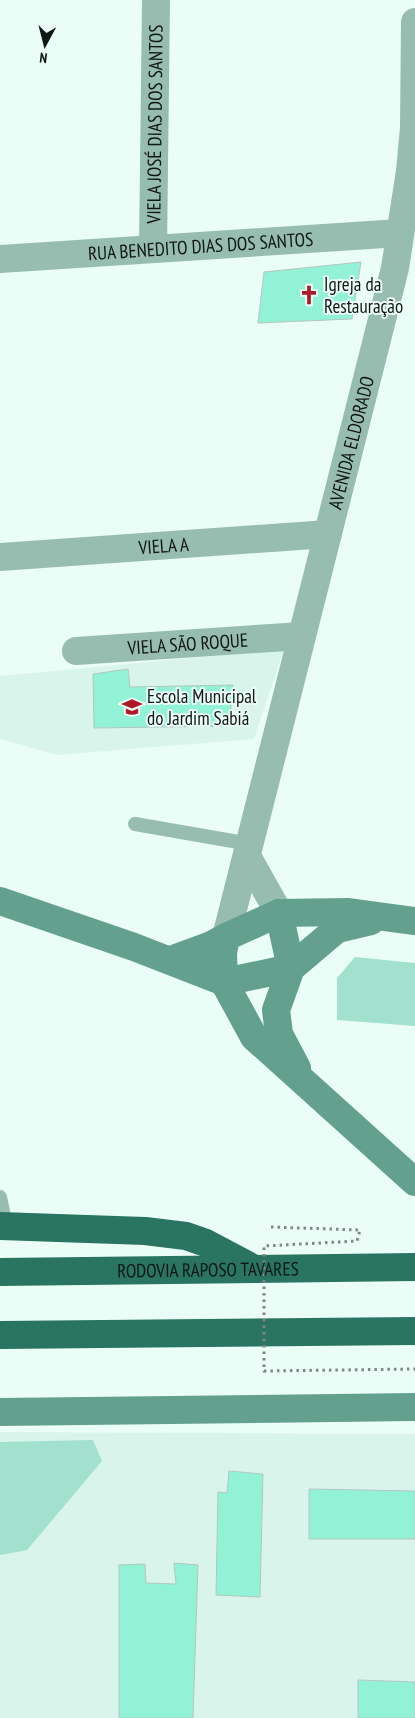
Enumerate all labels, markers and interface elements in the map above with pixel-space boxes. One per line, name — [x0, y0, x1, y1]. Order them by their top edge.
north arrow — [20, 20, 70, 70]
street label: VIELA JOSÉ DIAS DOS SANTOS — [141, 24, 168, 225]
text: N — [39, 49, 48, 67]
street label: RUA BENEDITO DIAS DOS SANTOS — [87, 227, 314, 265]
place label: Igreja da Restauração — [324, 272, 403, 318]
church icon: Igreja da Restauração — [298, 284, 320, 306]
street label: AVENIDA ELDORADO — [323, 373, 379, 512]
street label: VIELA A — [137, 532, 190, 559]
street label: VIELA SÃO ROQUE — [126, 628, 249, 660]
place label: Escola Municipal do Jardim Sabiá — [147, 684, 257, 730]
school or university icon: Escola Municipal do Jardim Sabiá — [121, 696, 143, 718]
street label: RODOVIA RAPOSO TAVARES — [117, 1256, 299, 1283]

